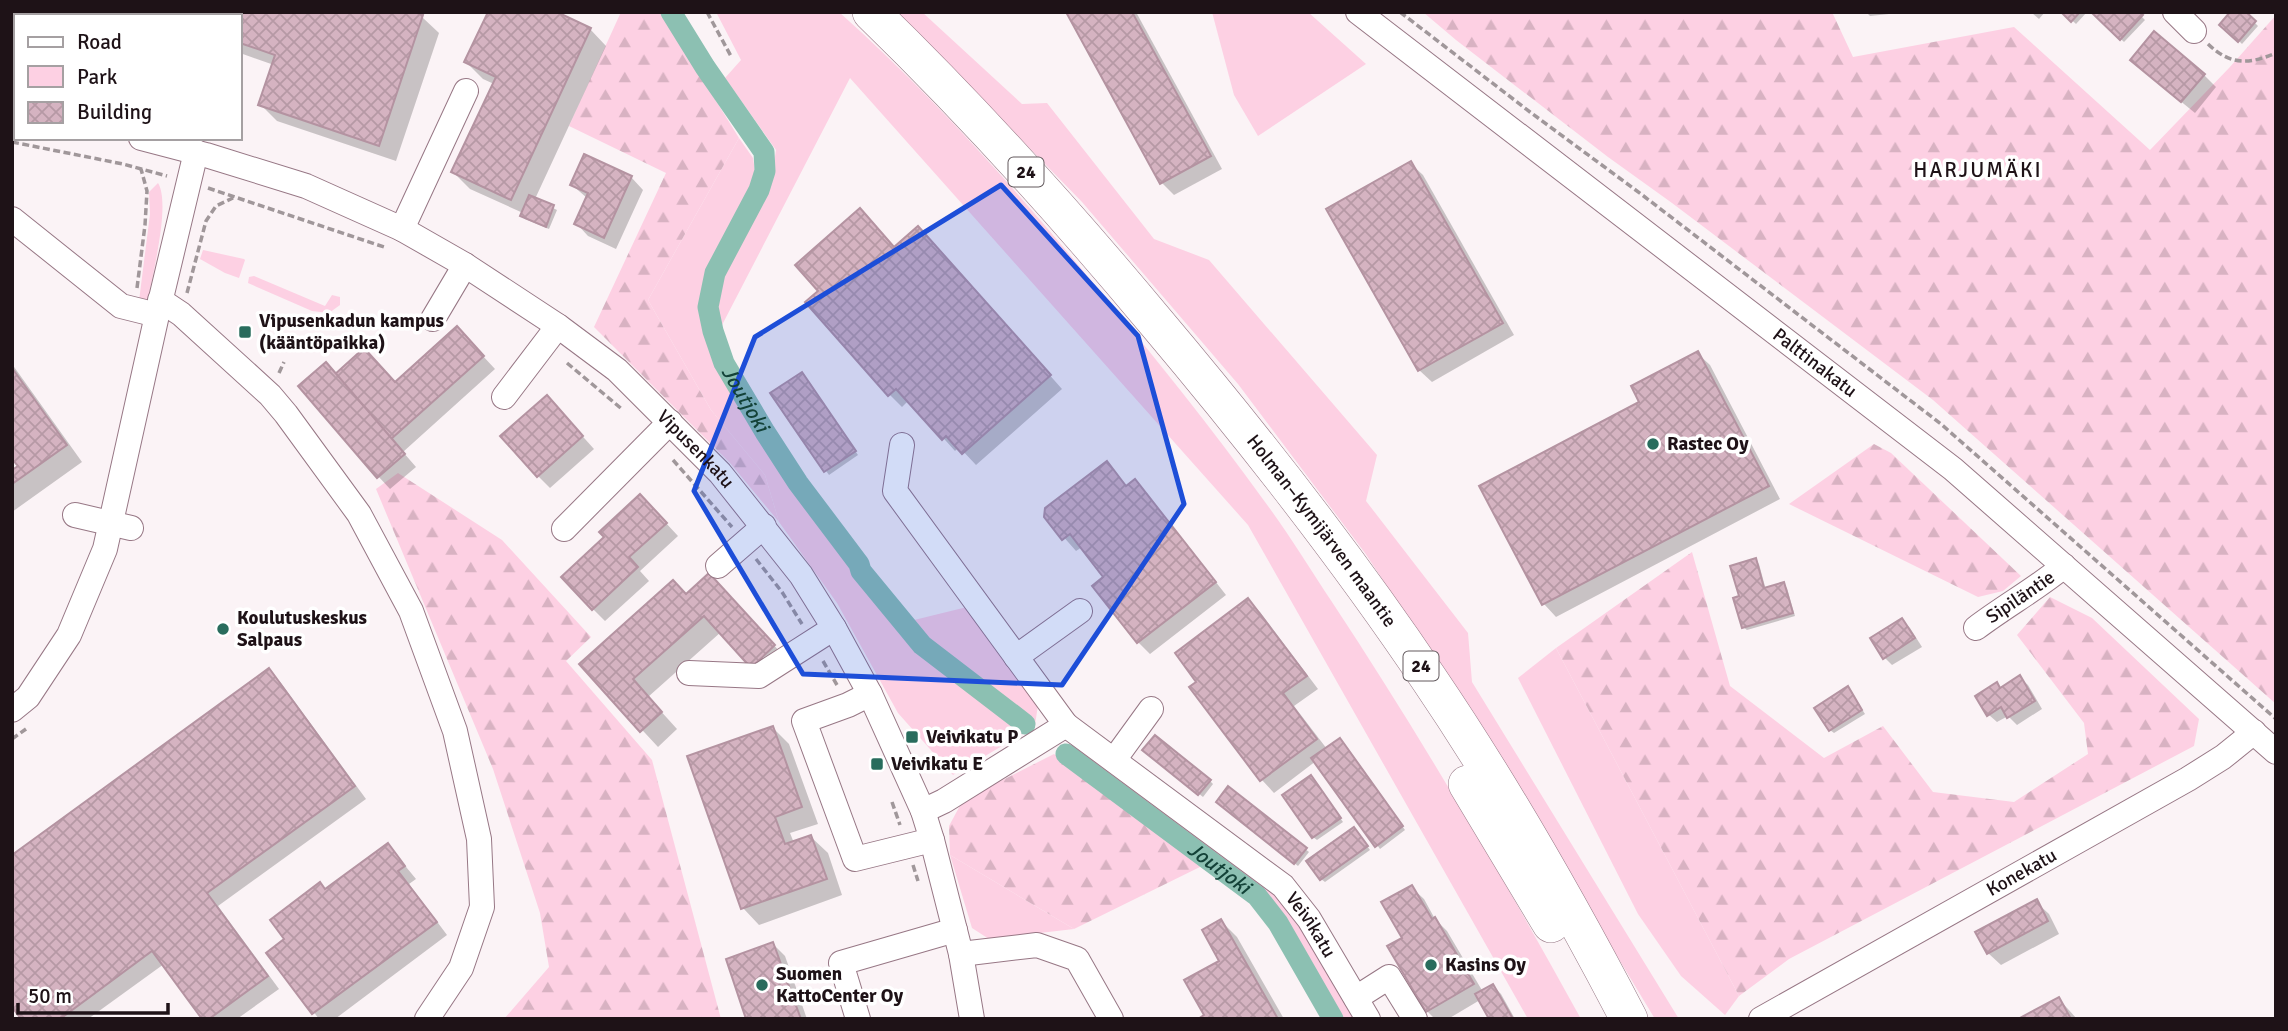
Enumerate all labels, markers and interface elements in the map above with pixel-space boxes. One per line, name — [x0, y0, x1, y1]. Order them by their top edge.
legend — [14, 14, 242, 140]
text: Road — [77, 29, 122, 55]
text: Park — [77, 64, 118, 90]
text: Building — [77, 99, 152, 125]
district label: HARJUMÄKI — [1913, 157, 2043, 183]
road number: 24 — [1009, 158, 1044, 187]
place label: Vipusenkadun kampus (kääntöpaikka) — [259, 309, 444, 355]
street label: Palttinakatu — [1768, 323, 1862, 403]
marker: Vipusenkadun kampus (kääntöpaikka) — [237, 324, 253, 340]
water label: Joutjoki — [716, 361, 776, 439]
street label: Vipusenkatu — [652, 405, 740, 493]
street label: Holman–Kymijärven maantie — [1241, 430, 1402, 632]
place label: Rastec Oy — [1667, 432, 1749, 456]
marker: Rastec Oy — [1645, 436, 1661, 452]
street label: Sipiläntie — [1981, 565, 2060, 629]
place label: Koulutuskeskus Salpaus — [237, 606, 367, 652]
marker: Koulutuskeskus Salpaus — [215, 621, 231, 637]
road number: 24 — [1404, 652, 1438, 680]
place label: Veivikatu P — [926, 725, 1018, 749]
marker: Veivikatu P — [904, 729, 920, 745]
place label: Veivikatu E — [891, 752, 983, 776]
marker: Veivikatu E — [869, 756, 885, 772]
water label: Joutjoki — [1183, 836, 1258, 901]
street label: Konekatu — [1982, 843, 2061, 902]
street label: Veivikatu — [1280, 887, 1341, 962]
place label: Kasins Oy — [1445, 953, 1526, 977]
marker: Kasins Oy — [1423, 957, 1439, 973]
place label: Suomen KattoCenter Oy — [776, 962, 904, 1008]
scale bar — [18, 972, 168, 1016]
marker: Suomen KattoCenter Oy — [754, 977, 770, 993]
text: 50 m — [28, 983, 72, 1009]

